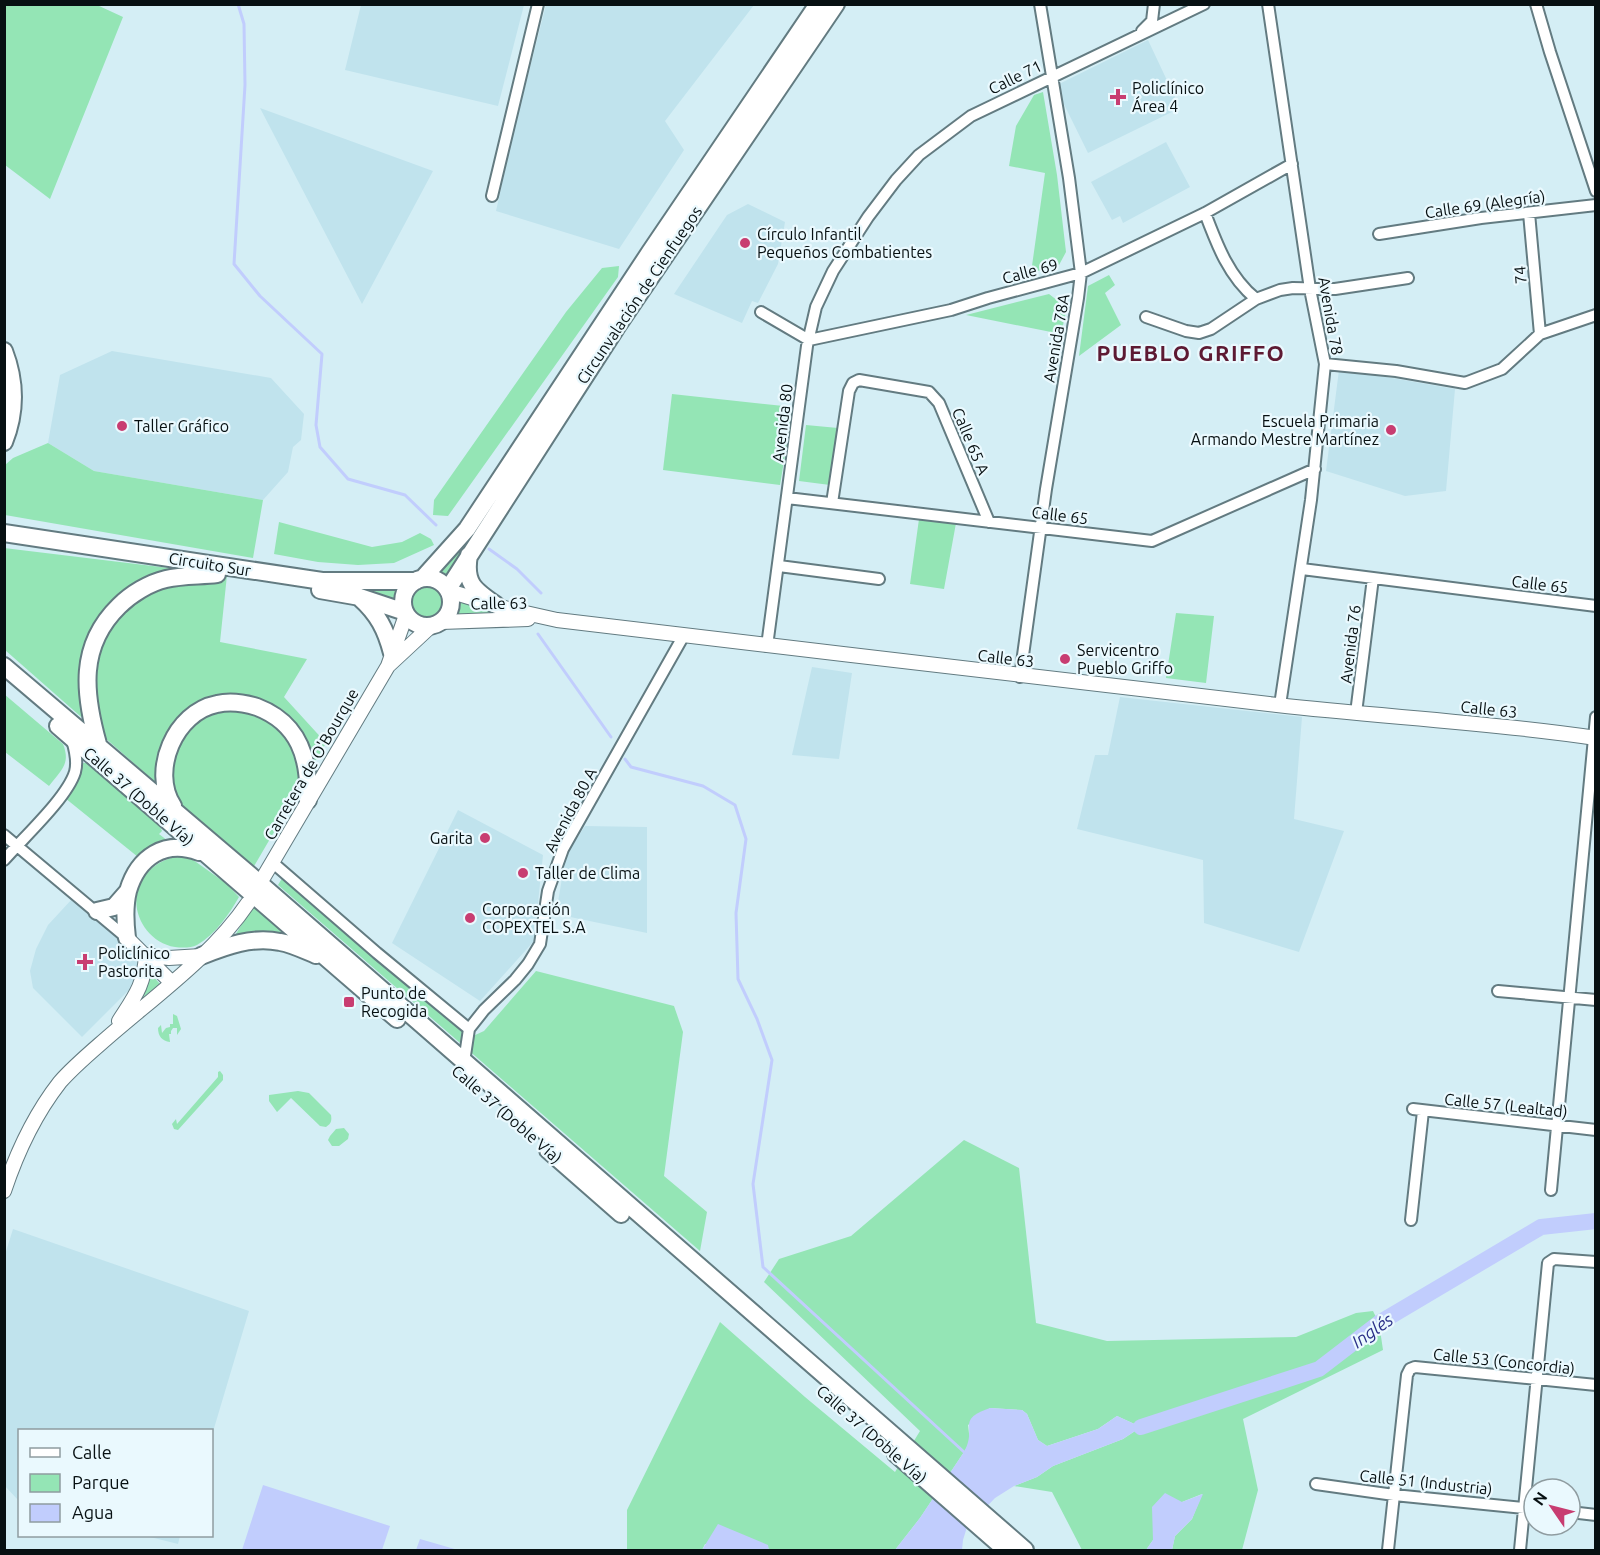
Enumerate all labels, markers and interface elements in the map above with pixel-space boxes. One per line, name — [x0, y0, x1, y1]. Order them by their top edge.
street label: Calle 71 — [985, 56, 1045, 98]
place label: Policlínico Área 4 — [1132, 79, 1204, 115]
marker: Policlínico Área 4 — [1109, 88, 1127, 106]
street label: Calle 69 (Alegría) — [1424, 187, 1546, 222]
street label: Circunvalación de Cienfuegos — [573, 203, 705, 387]
place label: Círculo Infantil Pequeños Combatientes — [757, 225, 932, 261]
marker: Círculo Infantil Pequeños Combatientes — [738, 236, 752, 250]
street label: Calle 69 — [1000, 255, 1060, 287]
street label: 74 — [1510, 265, 1530, 285]
street label: Avenida 78 — [1315, 275, 1347, 357]
street label: Avenida 78A — [1039, 292, 1073, 384]
district label: PUEBLO GRIFFO — [1097, 340, 1285, 365]
street label: Avenida 80 — [768, 383, 796, 463]
street label: Calle 65 A — [949, 405, 993, 478]
place label: Escuela Primaria Armando Mestre Martínez — [1191, 412, 1379, 448]
place label: Taller Gráfico — [134, 417, 229, 435]
marker: Taller Gráfico — [115, 419, 129, 433]
marker: Escuela Primaria Armando Mestre Martínez — [1384, 423, 1398, 437]
street label: Calle 65 — [1031, 503, 1089, 527]
street label: Circuito Sur — [168, 549, 252, 579]
street label: Calle 65 — [1511, 572, 1569, 596]
street label: Calle 63 — [470, 594, 528, 612]
street label: Avenida 76 — [1336, 604, 1364, 684]
place label: Servicentro Pueblo Griffo — [1077, 641, 1173, 677]
street label: Calle 63 — [977, 646, 1035, 670]
marker: Servicentro Pueblo Griffo — [1058, 652, 1072, 666]
street label: Carretera de O'Bourque — [260, 685, 362, 843]
street label: Calle 63 — [1460, 697, 1518, 721]
street label: Calle 37 (Doble Vía) — [80, 743, 198, 849]
street label: Avenida 80 A — [540, 764, 600, 855]
place label: Garita — [430, 829, 473, 847]
marker: Garita — [478, 831, 492, 845]
place label: Taller de Clima — [535, 864, 640, 882]
marker: Taller de Clima — [516, 866, 530, 880]
place label: Corporación COPEXTEL S.A — [482, 900, 586, 936]
marker: Corporación COPEXTEL S.A — [463, 911, 477, 925]
place label: Policlínico Pastorita — [98, 944, 170, 980]
marker: Policlínico Pastorita — [76, 953, 94, 971]
place label: Punto de Recogida — [361, 984, 427, 1020]
marker: Punto de Recogida — [342, 995, 356, 1009]
street label: Calle 37 (Doble Vía) — [448, 1061, 566, 1167]
street label: Calle 57 (Lealtad) — [1443, 1090, 1569, 1121]
water label: Inglés — [1347, 1308, 1397, 1351]
street label: Calle 53 (Concordia) — [1432, 1345, 1576, 1378]
street label: Calle 37 (Doble Vía) — [813, 1381, 931, 1487]
legend — [18, 1429, 213, 1537]
text: Calle — [72, 1442, 112, 1462]
street label: Calle 51 (Industria) — [1359, 1466, 1493, 1499]
text: Parque — [72, 1472, 129, 1492]
north arrow — [1522, 1477, 1582, 1537]
text: N — [1529, 1488, 1551, 1508]
text: Agua — [72, 1502, 114, 1522]

